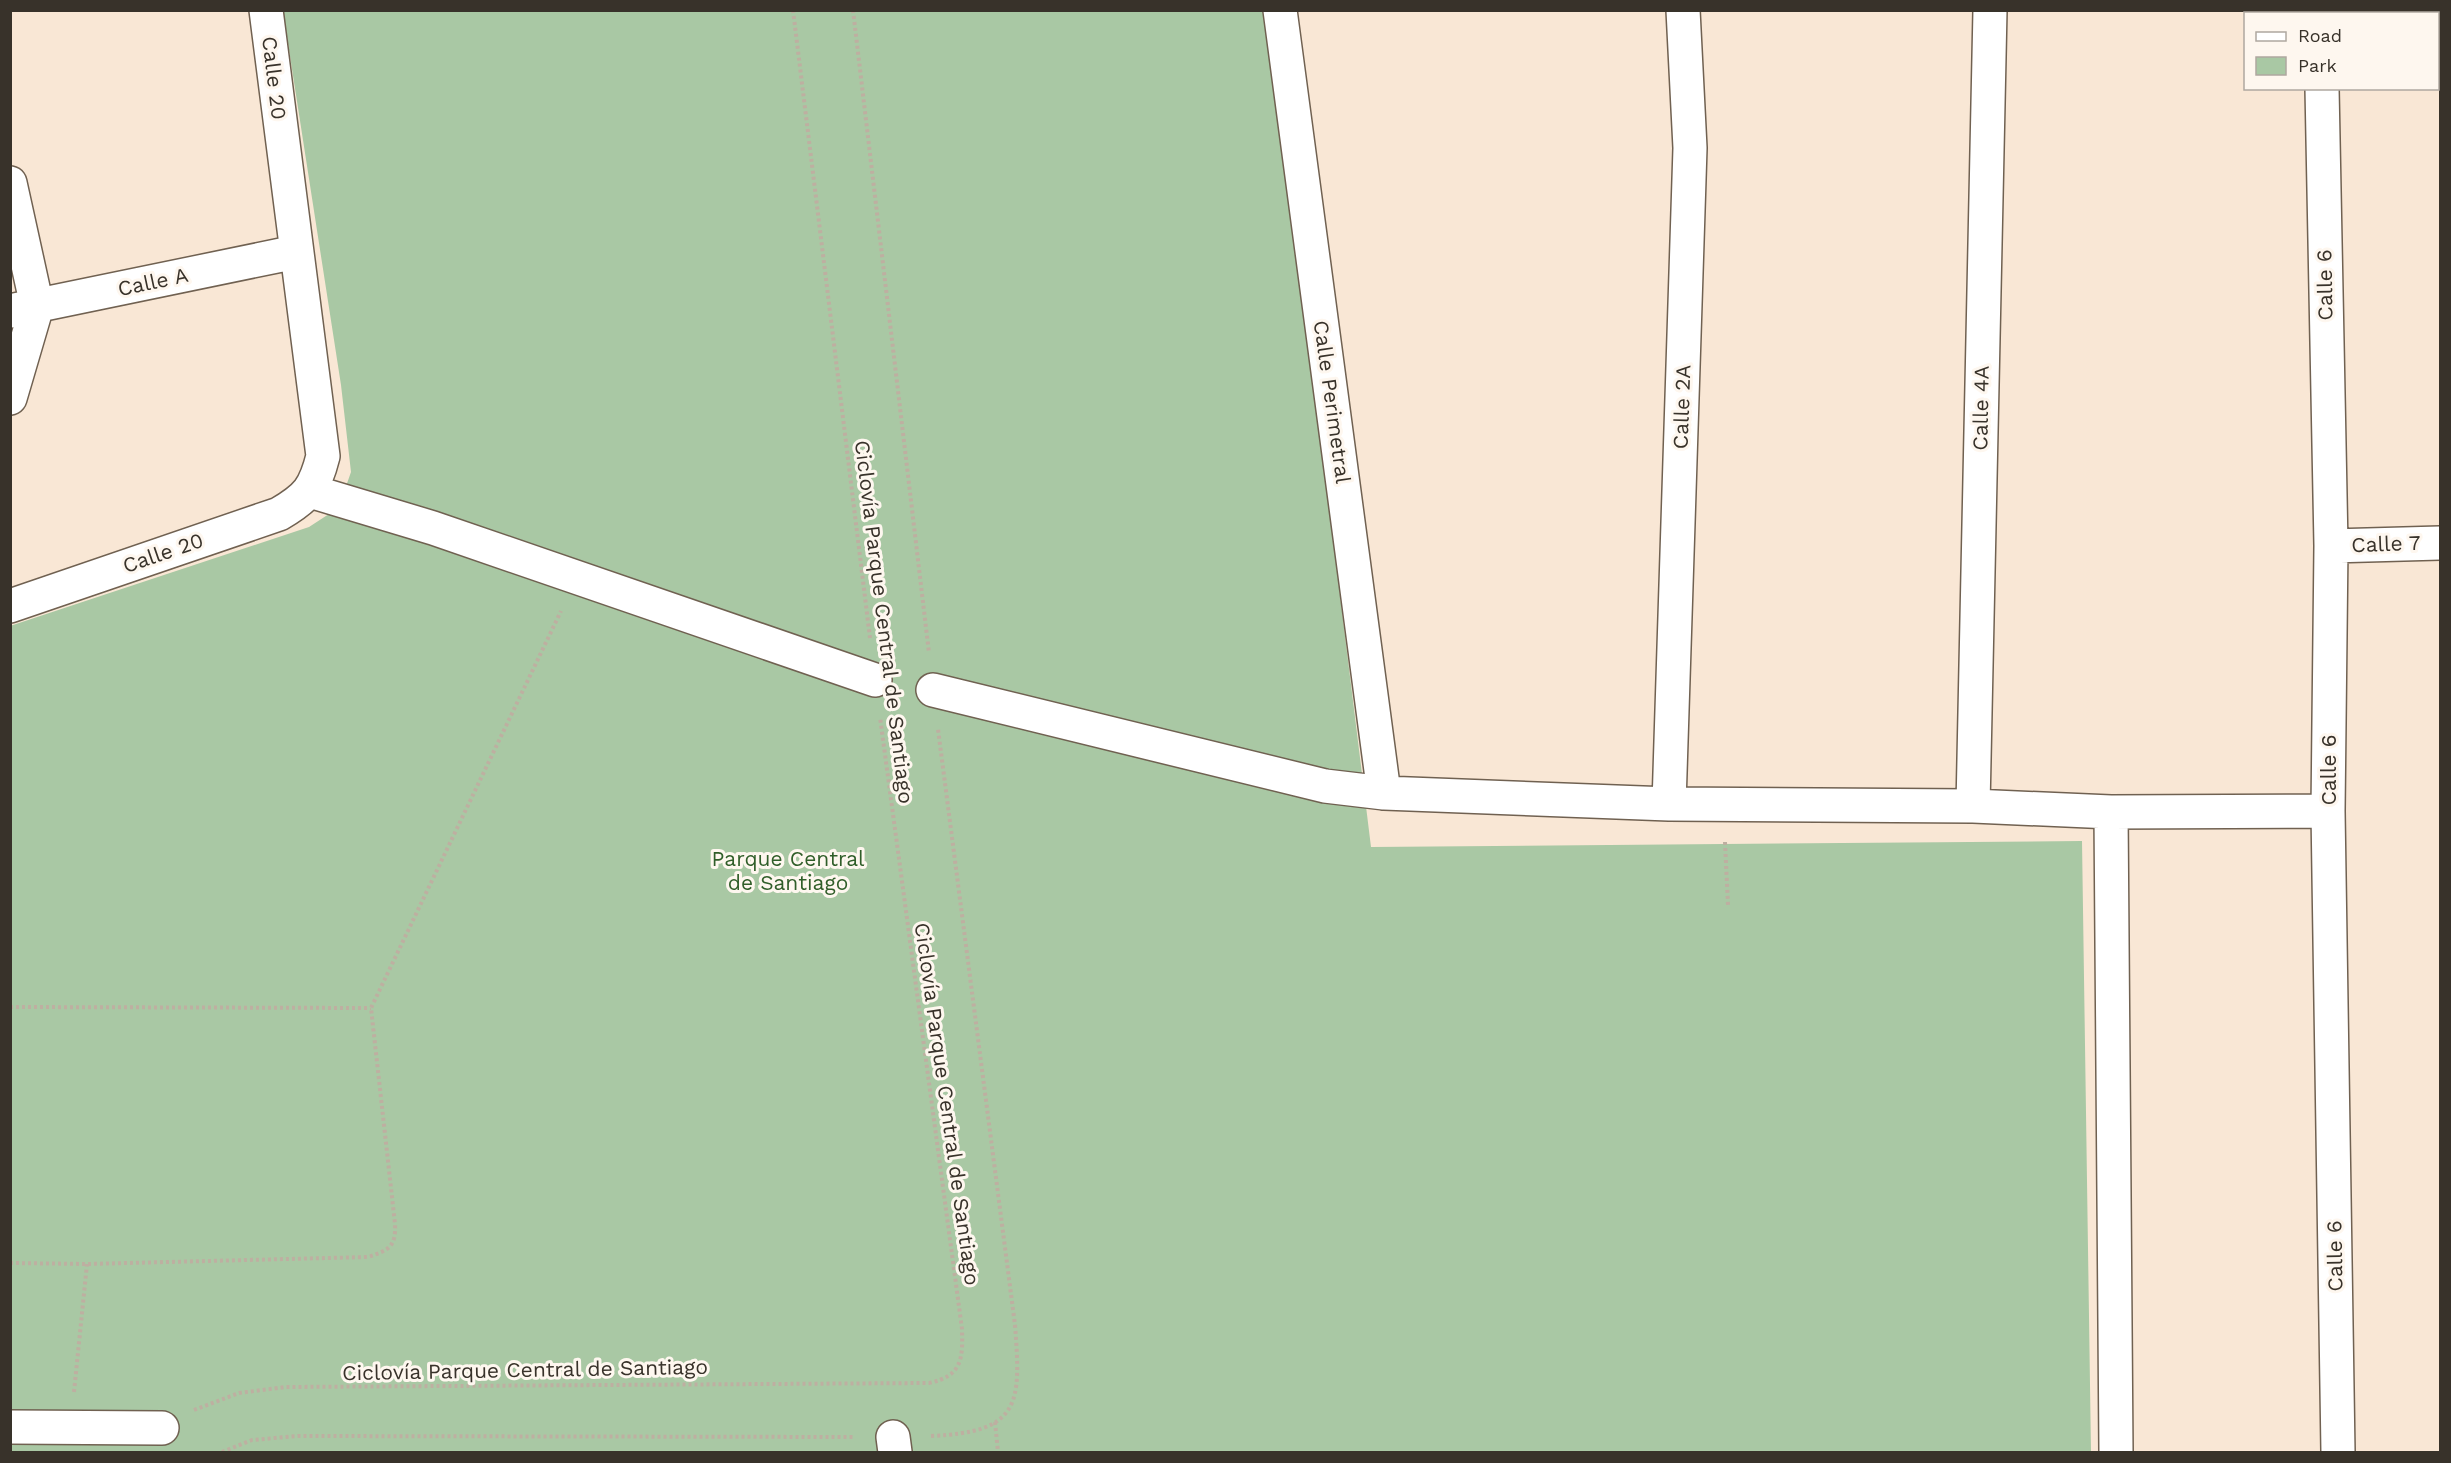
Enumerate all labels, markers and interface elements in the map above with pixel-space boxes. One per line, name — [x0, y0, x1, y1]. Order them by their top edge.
legend — [2244, 12, 2439, 90]
text: Road — [2298, 25, 2342, 46]
street label: Calle 20 — [257, 35, 292, 121]
text: Park — [2298, 55, 2337, 76]
street label: Calle 6 — [2311, 249, 2338, 321]
street label: Calle A — [115, 262, 191, 301]
street label: Calle Perimetral — [1309, 319, 1356, 486]
street label: Calle 2A — [1668, 364, 1695, 450]
street label: Calle 4A — [1967, 365, 1994, 451]
street label: Ciclovía Parque Central de Santiago — [850, 439, 919, 805]
street label: Calle 20 — [119, 527, 206, 578]
street label: Calle 7 — [2351, 530, 2421, 557]
street label: Calle 6 — [2316, 734, 2341, 806]
park label: Parque Central de Santiago — [711, 846, 865, 895]
street label: Ciclovía Parque Central de Santiago — [910, 921, 985, 1287]
street label: Calle 6 — [2321, 1220, 2348, 1292]
street label: Ciclovía Parque Central de Santiago — [342, 1354, 708, 1385]

